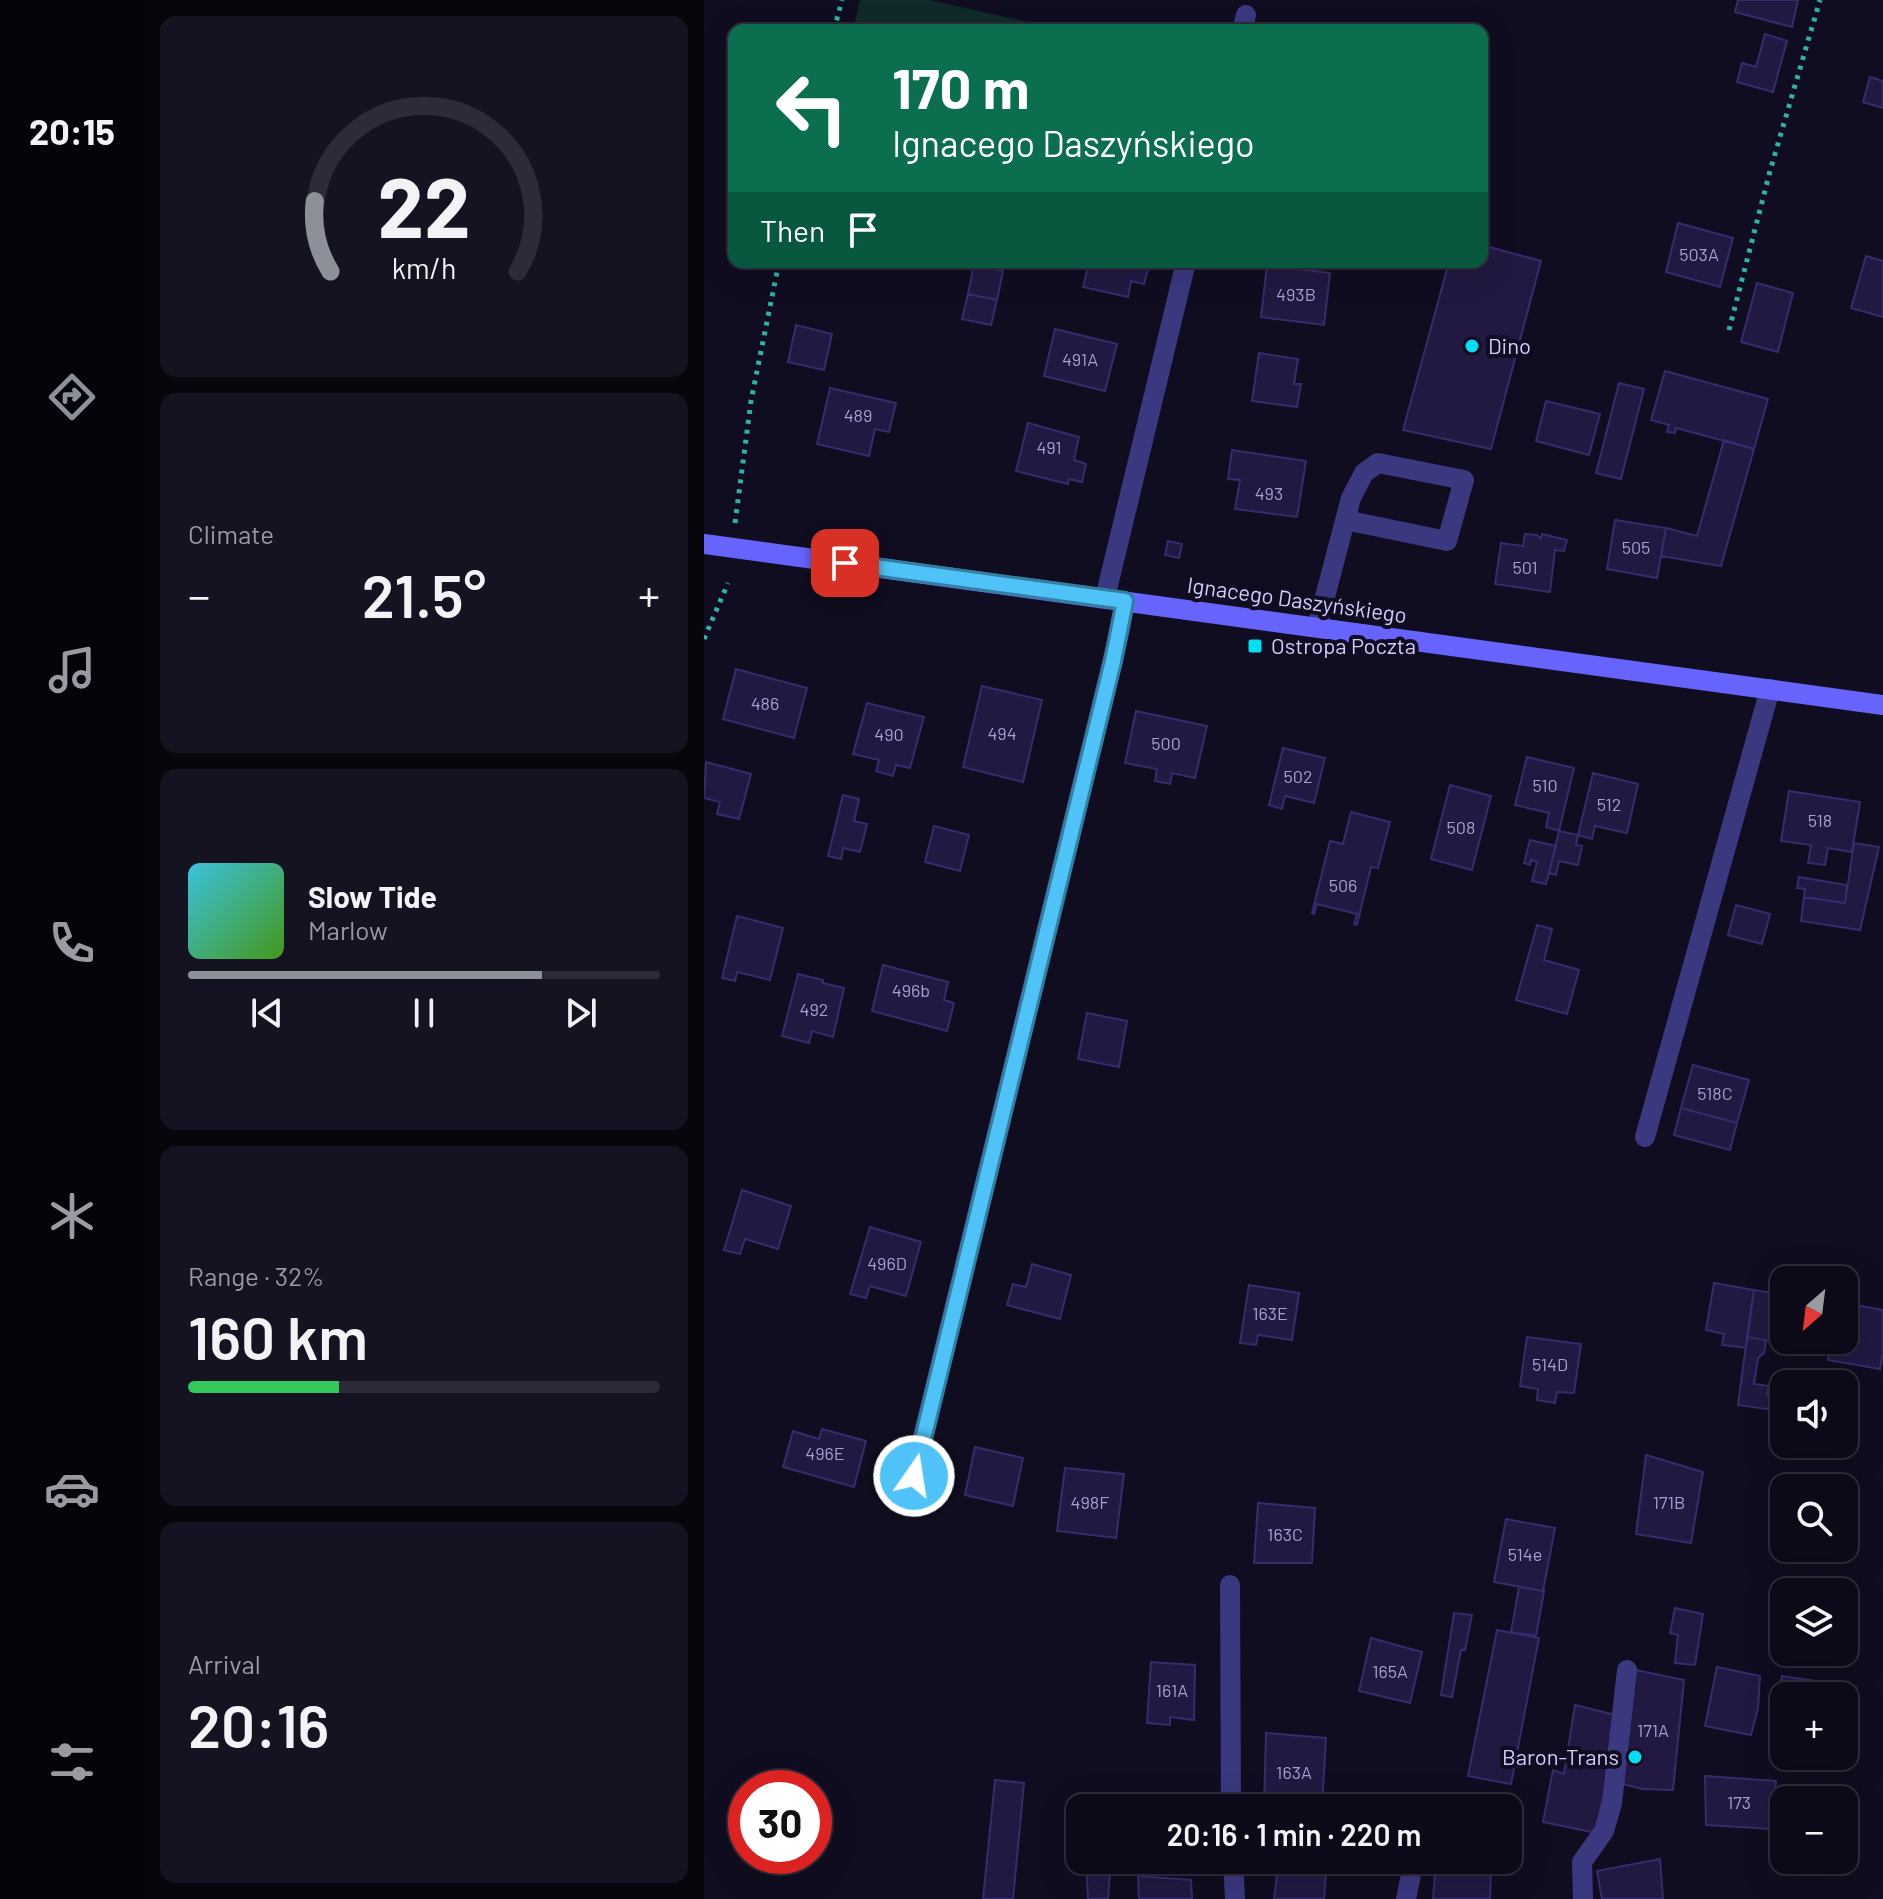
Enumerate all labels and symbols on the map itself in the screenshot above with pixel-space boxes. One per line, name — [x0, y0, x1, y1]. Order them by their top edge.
house number: 503A — [1679, 243, 1719, 265]
house number: 493B — [1276, 283, 1316, 305]
place label: Dino — [1488, 332, 1531, 358]
marker: Dino — [1463, 337, 1481, 355]
house number: 491A — [1062, 348, 1098, 370]
house number: 489 — [844, 404, 872, 426]
house number: 491 — [1036, 436, 1062, 458]
house number: 493 — [1255, 482, 1283, 504]
pin — [811, 529, 879, 597]
house number: 505 — [1622, 536, 1650, 558]
house number: 501 — [1512, 556, 1538, 578]
street label: Ignacego Daszyńskiego — [1186, 571, 1409, 627]
place label: Ostropa Poczta — [1271, 632, 1416, 658]
marker: Ostropa Poczta — [1246, 637, 1264, 655]
house number: 486 — [751, 692, 779, 714]
house number: 494 — [987, 722, 1017, 744]
house number: 490 — [874, 723, 904, 745]
house number: 500 — [1151, 732, 1181, 754]
house number: 502 — [1283, 765, 1313, 787]
house number: 510 — [1532, 774, 1558, 796]
house number: 512 — [1597, 793, 1621, 815]
house number: 518 — [1808, 809, 1832, 831]
house number: 508 — [1447, 816, 1475, 838]
house number: 506 — [1329, 874, 1357, 896]
house number: 496b — [892, 979, 930, 1001]
house number: 492 — [800, 998, 828, 1020]
house number: 518C — [1697, 1082, 1733, 1104]
house number: 496D — [867, 1252, 907, 1274]
north arrow — [1770, 1266, 1858, 1354]
house number: 163E — [1252, 1302, 1288, 1324]
house number: 514D — [1532, 1353, 1568, 1375]
position arrow — [872, 1434, 956, 1518]
house number: 496E — [805, 1442, 845, 1464]
house number: 498F — [1071, 1491, 1109, 1513]
house number: 171B — [1653, 1491, 1685, 1513]
house number: 163C — [1267, 1523, 1303, 1545]
house number: 514e — [1508, 1543, 1542, 1565]
house number: 165A — [1372, 1660, 1408, 1682]
house number: 161A — [1156, 1679, 1188, 1701]
house number: 171A — [1637, 1719, 1669, 1741]
place label: Baron-Trans — [1502, 1743, 1619, 1769]
marker: Baron-Trans — [1626, 1748, 1644, 1766]
house number: 163A — [1276, 1761, 1312, 1783]
speed limit sign: 30 — [728, 1770, 832, 1874]
house number: 173 — [1727, 1791, 1751, 1813]

